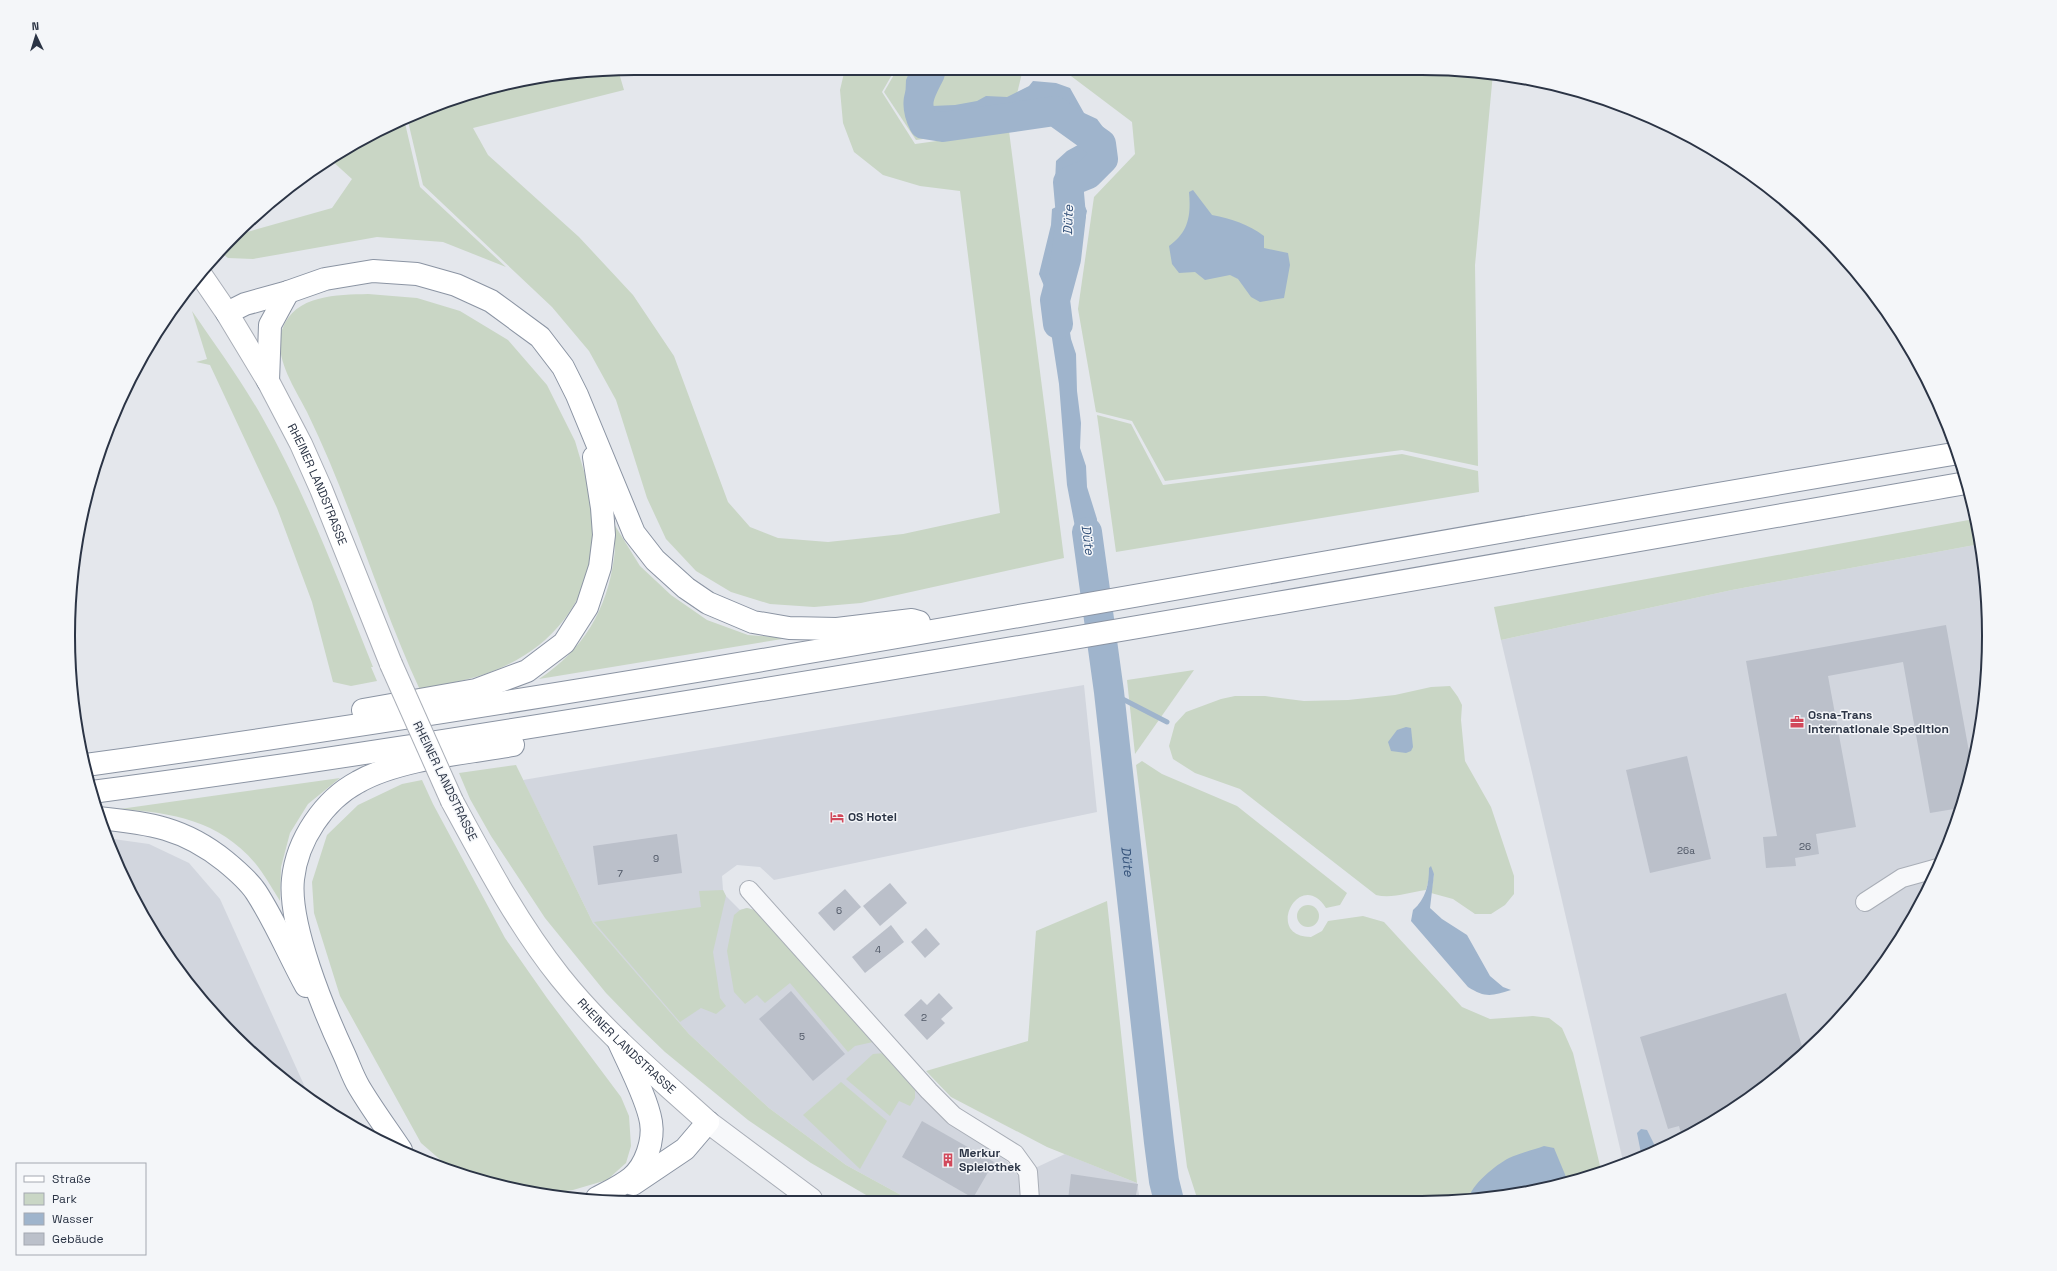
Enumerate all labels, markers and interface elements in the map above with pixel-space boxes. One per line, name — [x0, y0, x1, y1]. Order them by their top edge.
north arrow — [16, 16, 56, 56]
text: N — [31, 19, 39, 33]
water label: Düte — [1059, 203, 1077, 235]
street label: RHEINER LANDSTRASSE — [284, 421, 351, 548]
water label: Düte — [1077, 524, 1099, 557]
place label: Osna-Trans Internationale Spedition — [1808, 707, 1949, 737]
office icon: Osna-Trans Internationale Spedition — [1789, 714, 1805, 730]
street label: RHEINER LANDSTRASSE — [409, 719, 481, 844]
hotel icon: OS Hotel — [829, 809, 845, 825]
place label: OS Hotel — [848, 809, 897, 825]
house number: 26 — [1799, 840, 1811, 853]
house number: 26a — [1677, 844, 1695, 857]
water label: Düte — [1118, 846, 1138, 879]
house number: 9 — [653, 852, 659, 865]
house number: 7 — [617, 867, 623, 880]
house number: 6 — [836, 904, 842, 917]
house number: 4 — [875, 943, 881, 956]
street label: RHEINER LANDSTRASSE — [574, 995, 680, 1098]
house number: 2 — [921, 1011, 927, 1024]
house number: 5 — [799, 1030, 805, 1043]
place label: Merkur Spielothek — [959, 1145, 1021, 1175]
building icon: Merkur Spielothek — [940, 1152, 956, 1168]
legend — [16, 1163, 146, 1255]
text: Straße — [52, 1171, 91, 1187]
text: Park — [52, 1191, 77, 1207]
text: Wasser — [52, 1211, 94, 1227]
text: Gebäude — [52, 1231, 104, 1247]

